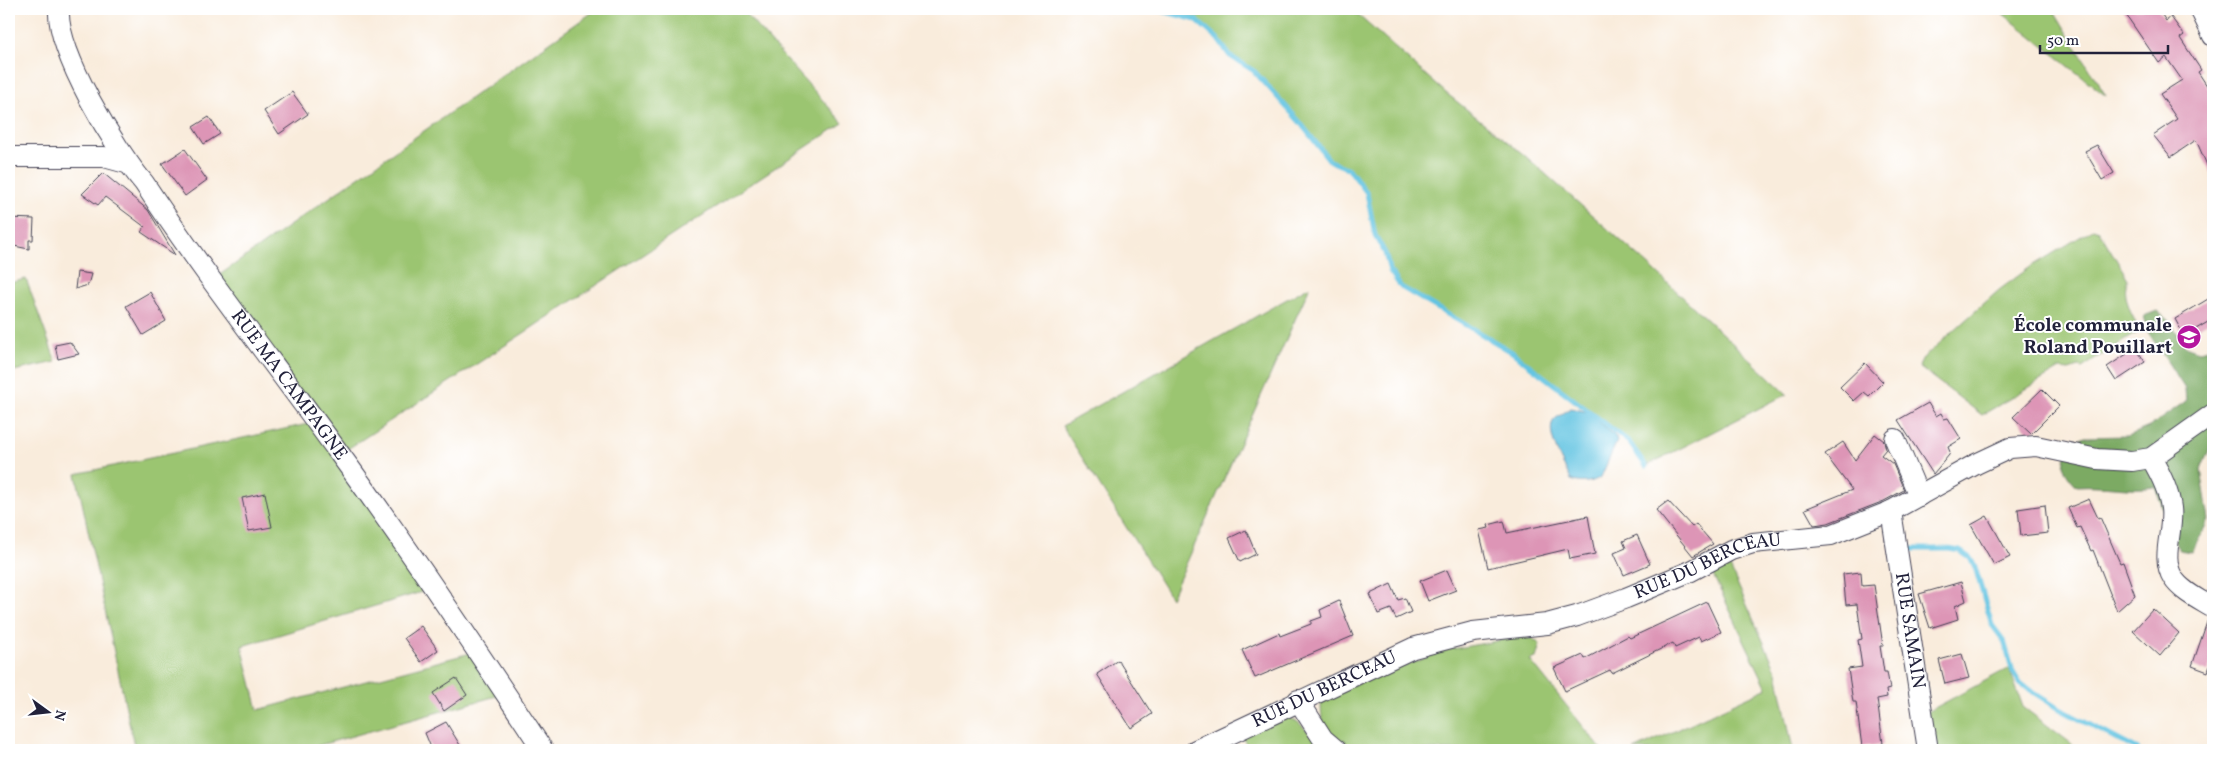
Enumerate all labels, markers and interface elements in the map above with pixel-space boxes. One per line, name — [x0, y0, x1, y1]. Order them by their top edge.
scale bar — [2040, 22, 2167, 54]
text: 50 m — [2047, 31, 2079, 52]
street label: RUE MA CAMPAGNE — [224, 304, 353, 466]
place label: École communale Roland Pouillart — [2014, 313, 2172, 361]
school or university icon: École communale Roland Pouillart — [2176, 324, 2202, 350]
street label: RUE DU BERCEAU — [1630, 527, 1783, 606]
street label: RUE SAMAIN — [1888, 571, 1931, 690]
street label: RUE DU BERCEAU — [1248, 644, 1401, 735]
north arrow — [22, 686, 72, 736]
text: N — [49, 708, 70, 722]

